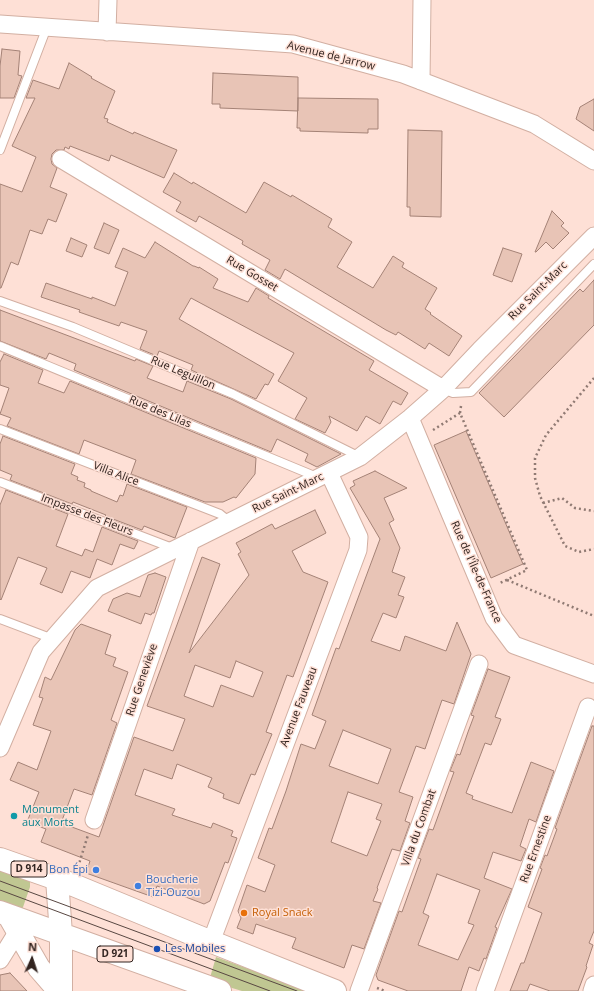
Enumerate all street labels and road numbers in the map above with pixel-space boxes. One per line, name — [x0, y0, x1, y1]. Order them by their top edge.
street label: Avenue de Jarrow — [286, 39, 376, 73]
street label: Rue Gosset — [224, 253, 280, 295]
street label: Rue Saint-Marc — [506, 259, 570, 323]
street label: Rue Leguillon — [149, 353, 217, 393]
street label: Rue des Lilas — [127, 393, 193, 431]
street label: Villa Alice — [91, 459, 141, 489]
street label: Rue Saint-Marc — [250, 470, 326, 516]
street label: Impasse des Fleurs — [39, 491, 135, 539]
street label: Rue de l'Île-de-France — [448, 519, 504, 625]
street label: Rue Geneviève — [123, 642, 161, 718]
street label: Avenue Fauveau — [278, 665, 320, 749]
street label: Villa du Combat — [399, 788, 439, 868]
street label: Rue Ernestine — [518, 813, 554, 885]
road number: D 914 — [11, 861, 47, 877]
road number: D 921 — [97, 946, 133, 962]

